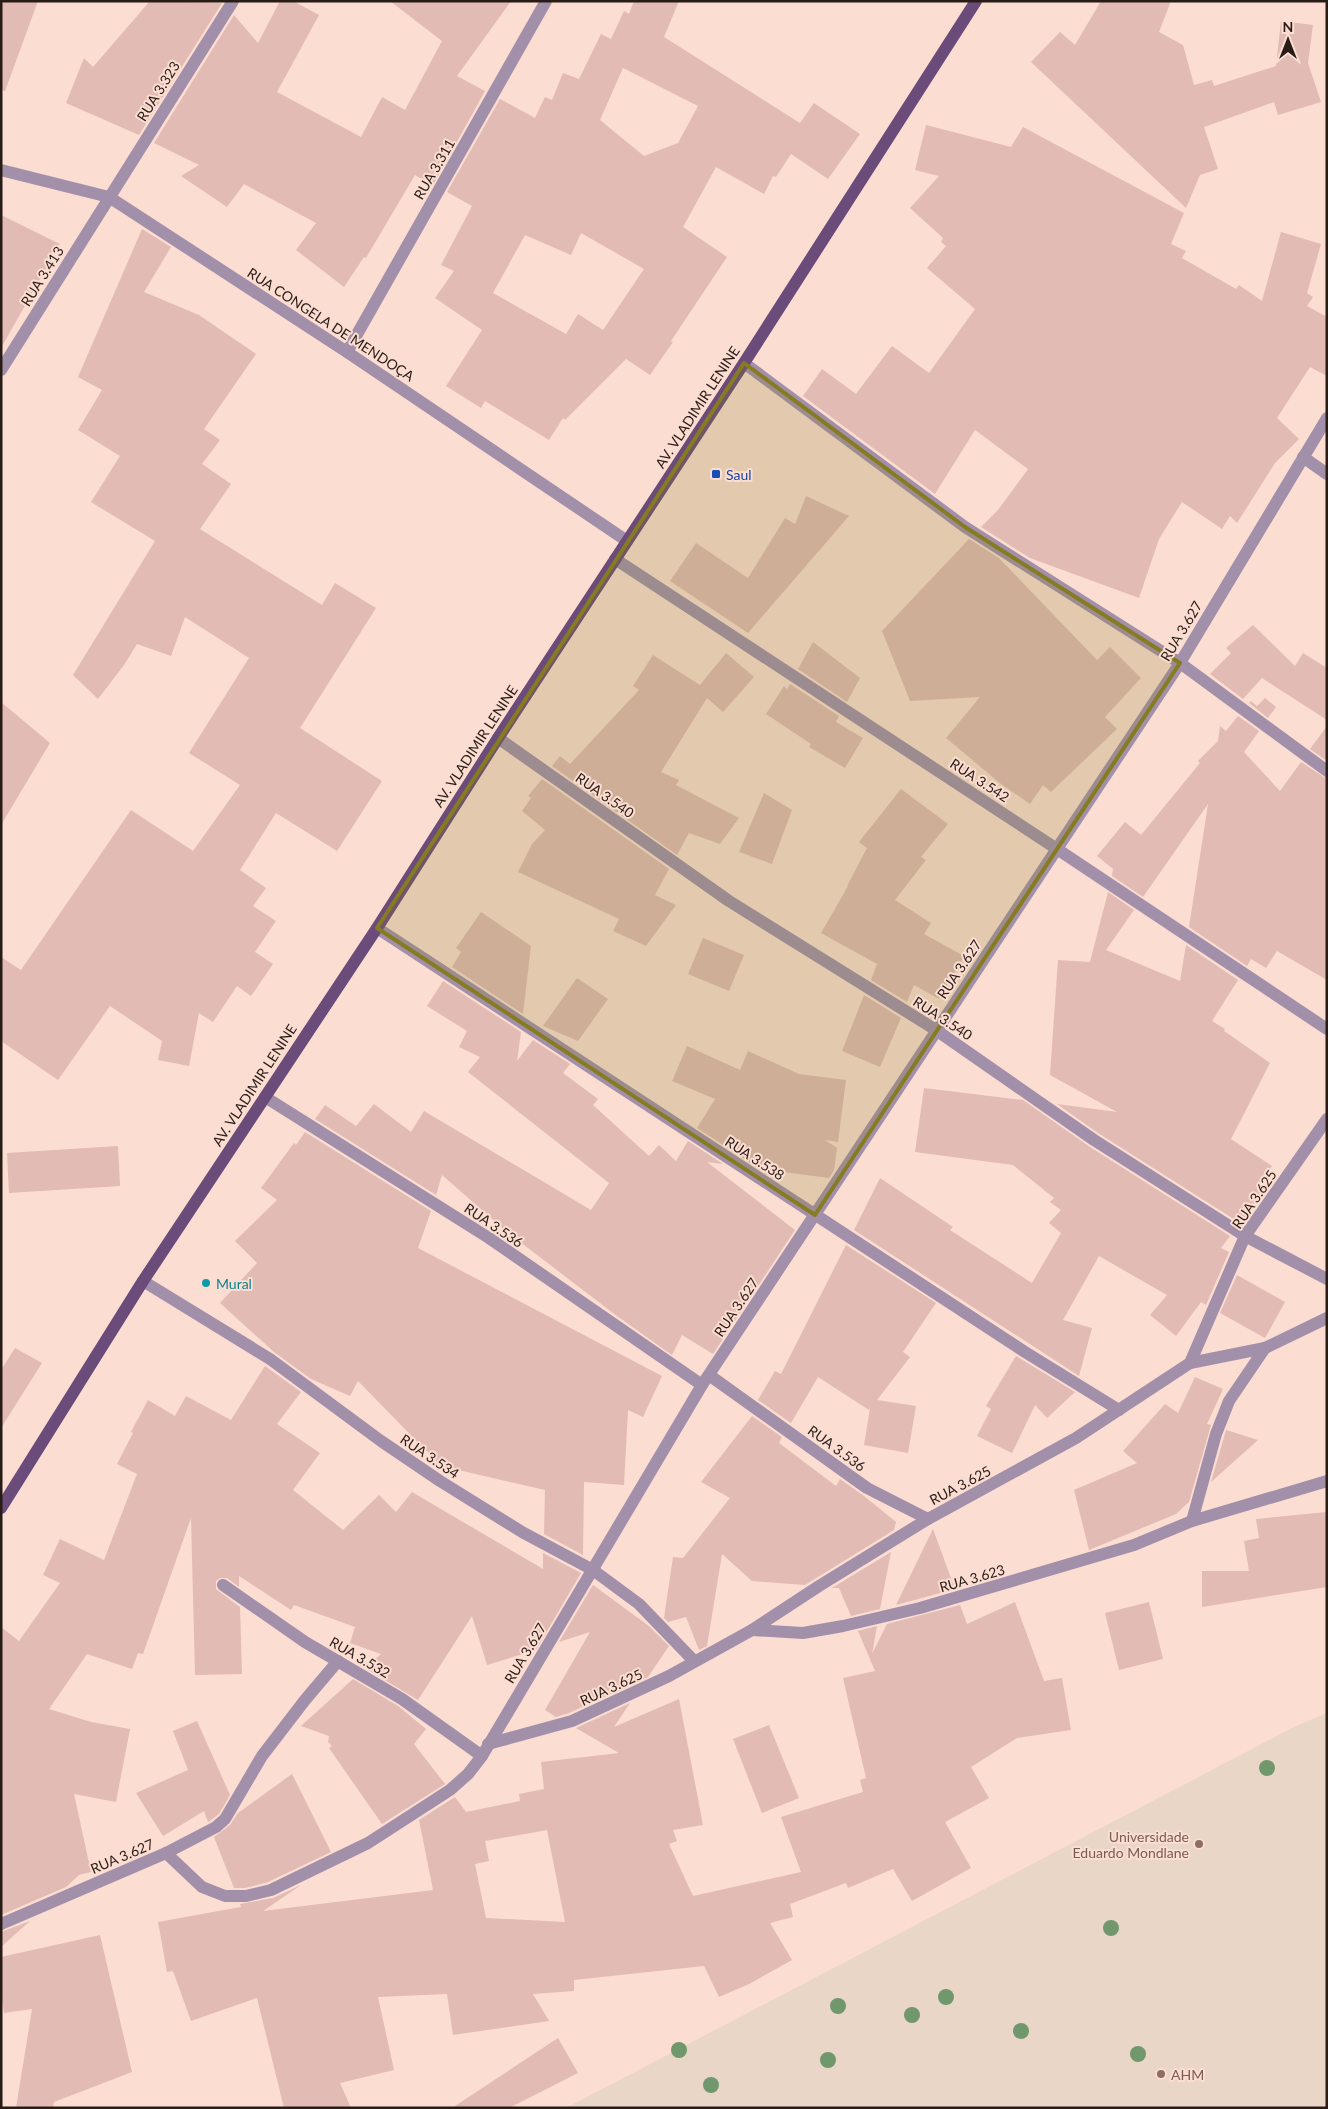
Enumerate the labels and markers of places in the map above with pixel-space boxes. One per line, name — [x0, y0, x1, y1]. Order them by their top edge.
place label: Saul — [726, 466, 752, 483]
marker: Saul — [710, 468, 722, 480]
place label: Mural — [216, 1275, 252, 1292]
marker: Mural — [200, 1277, 212, 1289]
place label: Universidade Eduardo Mondlane — [1073, 1828, 1189, 1861]
marker: Universidade Eduardo Mondlane — [1193, 1838, 1205, 1850]
place label: AHM — [1171, 2066, 1204, 2083]
marker: AHM — [1155, 2068, 1167, 2080]

